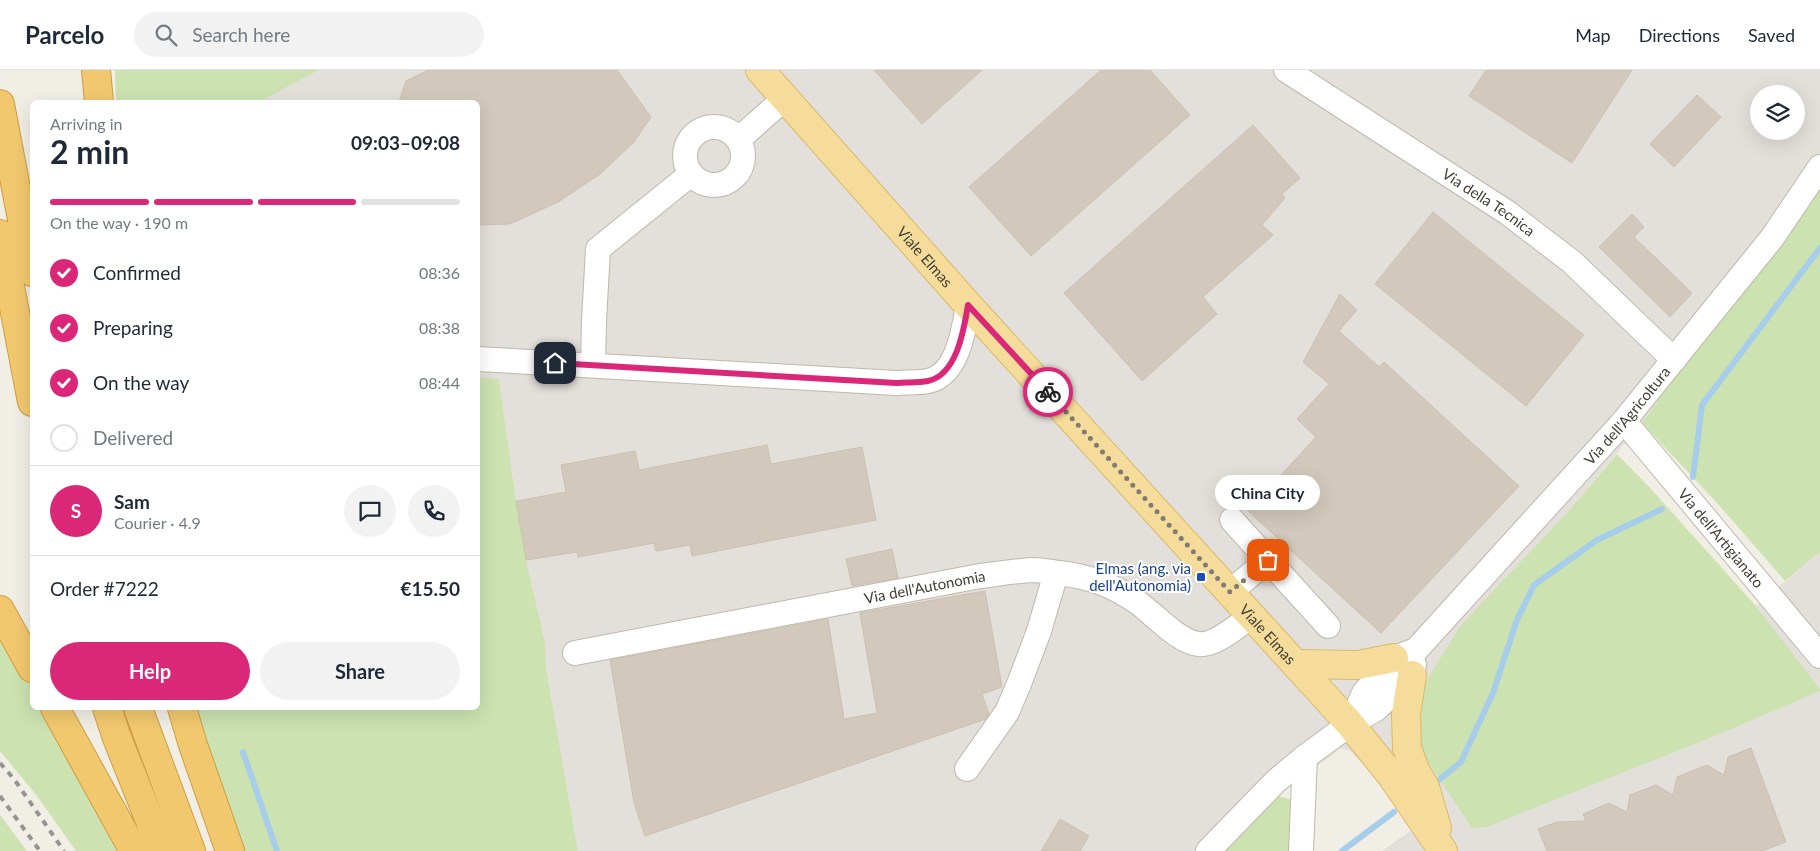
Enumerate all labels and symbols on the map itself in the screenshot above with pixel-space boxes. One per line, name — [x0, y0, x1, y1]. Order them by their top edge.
street label: Via della Tecnica — [1439, 164, 1539, 240]
street label: Viale Elmas — [893, 222, 957, 291]
pin — [534, 342, 576, 384]
street label: Via dell'Agricoltura — [1580, 363, 1674, 468]
courier — [1023, 367, 1073, 417]
callout: China City — [1216, 475, 1320, 510]
street label: Via dell'Artigianato — [1675, 484, 1768, 591]
pin — [1247, 539, 1289, 581]
place label: Elmas (ang. via dell'Autonomia) — [1089, 559, 1191, 594]
street label: Via dell'Autonomia — [863, 566, 986, 607]
marker: Elmas (ang. via dell'Autonomia) — [1195, 571, 1207, 583]
street label: Viale Elmas — [1236, 600, 1300, 668]

